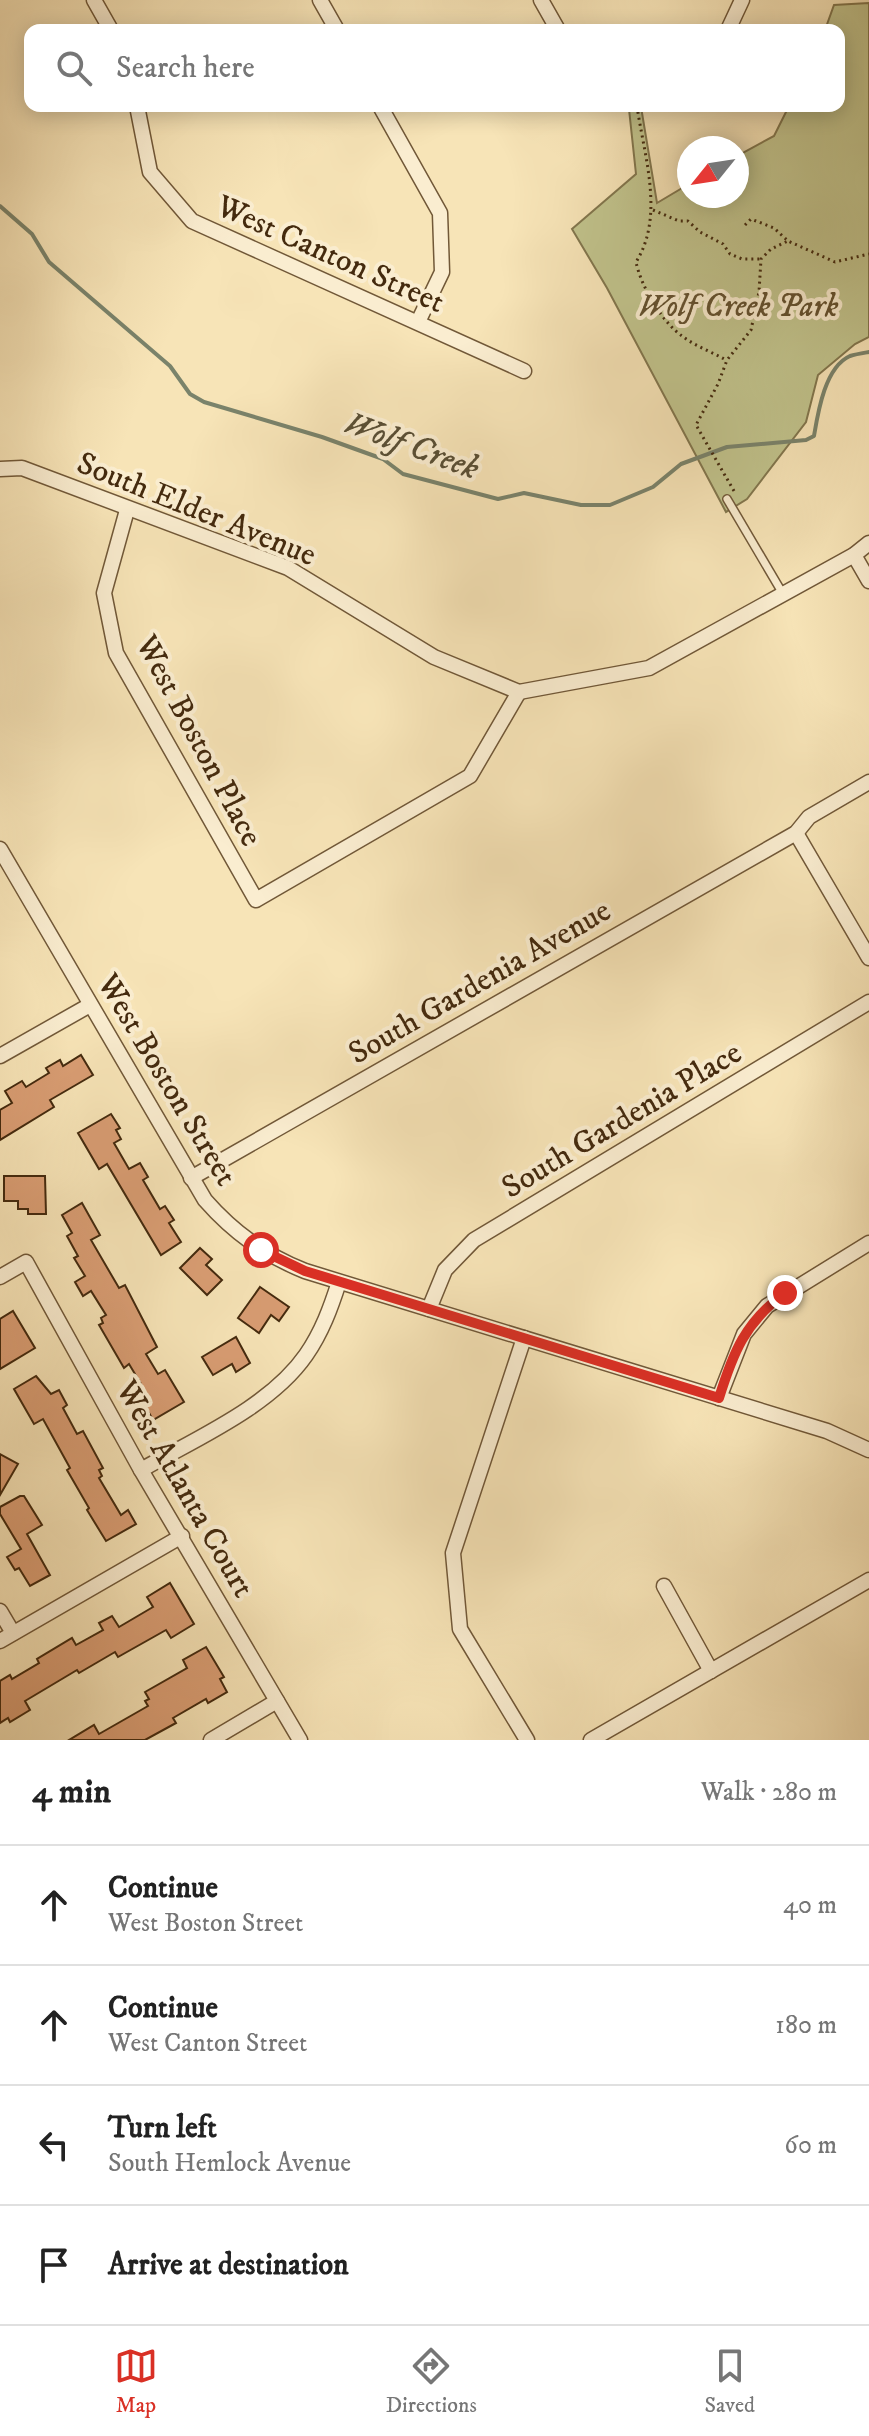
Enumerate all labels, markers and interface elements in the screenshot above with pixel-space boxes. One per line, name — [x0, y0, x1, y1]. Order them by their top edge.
search box — [24, 24, 845, 112]
icon: search — [52, 46, 96, 90]
text: Search here — [116, 50, 255, 87]
north arrow — [677, 136, 749, 208]
street label: West Canton Street — [209, 186, 450, 323]
park label: Wolf Creek Park — [638, 287, 839, 327]
water label: Wolf Creek — [338, 402, 485, 490]
street label: South Elder Avenue — [71, 444, 322, 576]
street label: West Boston Place — [125, 628, 271, 853]
street label: South Gardenia Avenue — [342, 891, 618, 1074]
street label: West Boston Street — [87, 966, 245, 1193]
street label: South Gardenia Place — [495, 1033, 749, 1208]
route start — [243, 1232, 279, 1268]
route end — [767, 1275, 803, 1311]
street label: West Atlanta Court — [105, 1372, 263, 1605]
text: 4 min — [32, 1771, 111, 1813]
text: Walk · 280 m — [701, 1776, 837, 1809]
text: Continue — [108, 1870, 218, 1907]
icon: ahead — [32, 1883, 76, 1927]
text: 40 m — [783, 1889, 837, 1922]
text: West Boston Street — [108, 1907, 303, 1940]
text: Continue — [108, 1990, 218, 2027]
icon: ahead — [32, 2003, 76, 2047]
text: 180 m — [775, 2009, 837, 2042]
text: West Canton Street — [108, 2027, 307, 2060]
text: Turn left — [108, 2110, 217, 2147]
icon: left — [32, 2123, 76, 2167]
text: 60 m — [784, 2129, 837, 2162]
text: South Hemlock Avenue — [108, 2147, 351, 2180]
icon: arrive — [32, 2243, 76, 2287]
text: Arrive at destination — [108, 2247, 349, 2284]
tab: Map — [114, 2344, 158, 2419]
tab: Directions — [386, 2344, 477, 2419]
tab: Saved — [705, 2344, 755, 2419]

